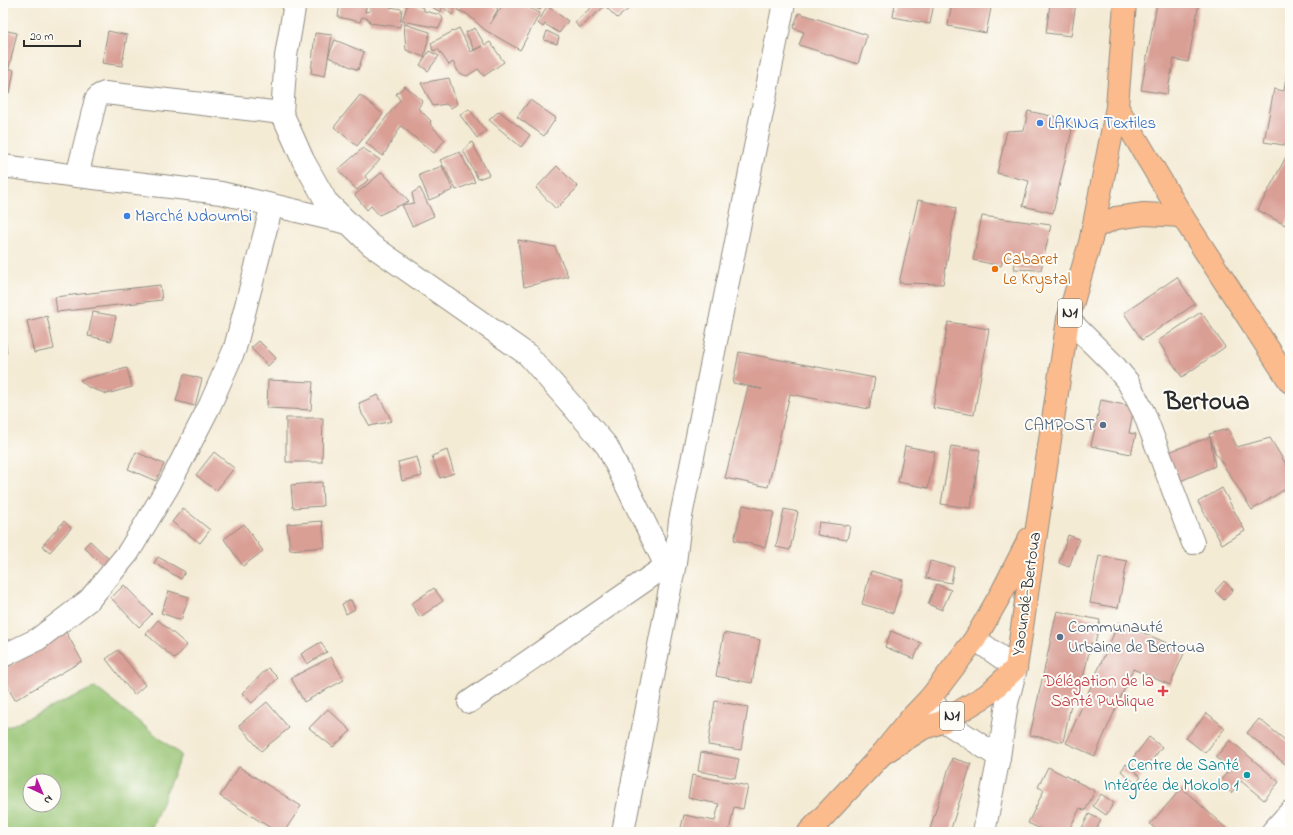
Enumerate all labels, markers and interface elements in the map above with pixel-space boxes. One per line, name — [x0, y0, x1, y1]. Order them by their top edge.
scale bar — [24, 22, 80, 48]
text: 20 m — [30, 28, 53, 46]
place label: LAKING Textiles — [1048, 111, 1156, 136]
marker: LAKING Textiles — [1035, 118, 1045, 128]
place label: Marché Ndoumbi — [135, 204, 252, 229]
marker: Marché Ndoumbi — [122, 211, 132, 221]
place label: Cabaret Le Krystal — [1003, 247, 1071, 293]
marker: Cabaret Le Krystal — [990, 264, 1000, 274]
road number: N1 — [1058, 299, 1082, 327]
district label: Bertoua — [1164, 385, 1249, 421]
place label: CAMPOST — [1024, 413, 1095, 438]
marker: CAMPOST — [1098, 420, 1108, 430]
street label: Yaoundé-Bertoua — [1006, 530, 1048, 658]
place label: Communauté Urbaine de Bertoua — [1068, 615, 1205, 660]
marker: Communauté Urbaine de Bertoua — [1055, 632, 1065, 642]
place label: Délégation de la Santé Publique — [1042, 669, 1154, 714]
marker: Délégation de la Santé Publique — [1157, 685, 1169, 697]
road number: N1 — [940, 702, 964, 730]
place label: Centre de Santé Intégrée de Mokolo 1 — [1104, 753, 1240, 800]
marker: Centre de Santé Intégrée de Mokolo 1 — [1242, 770, 1252, 780]
north arrow — [22, 773, 62, 813]
text: N — [40, 791, 56, 808]

